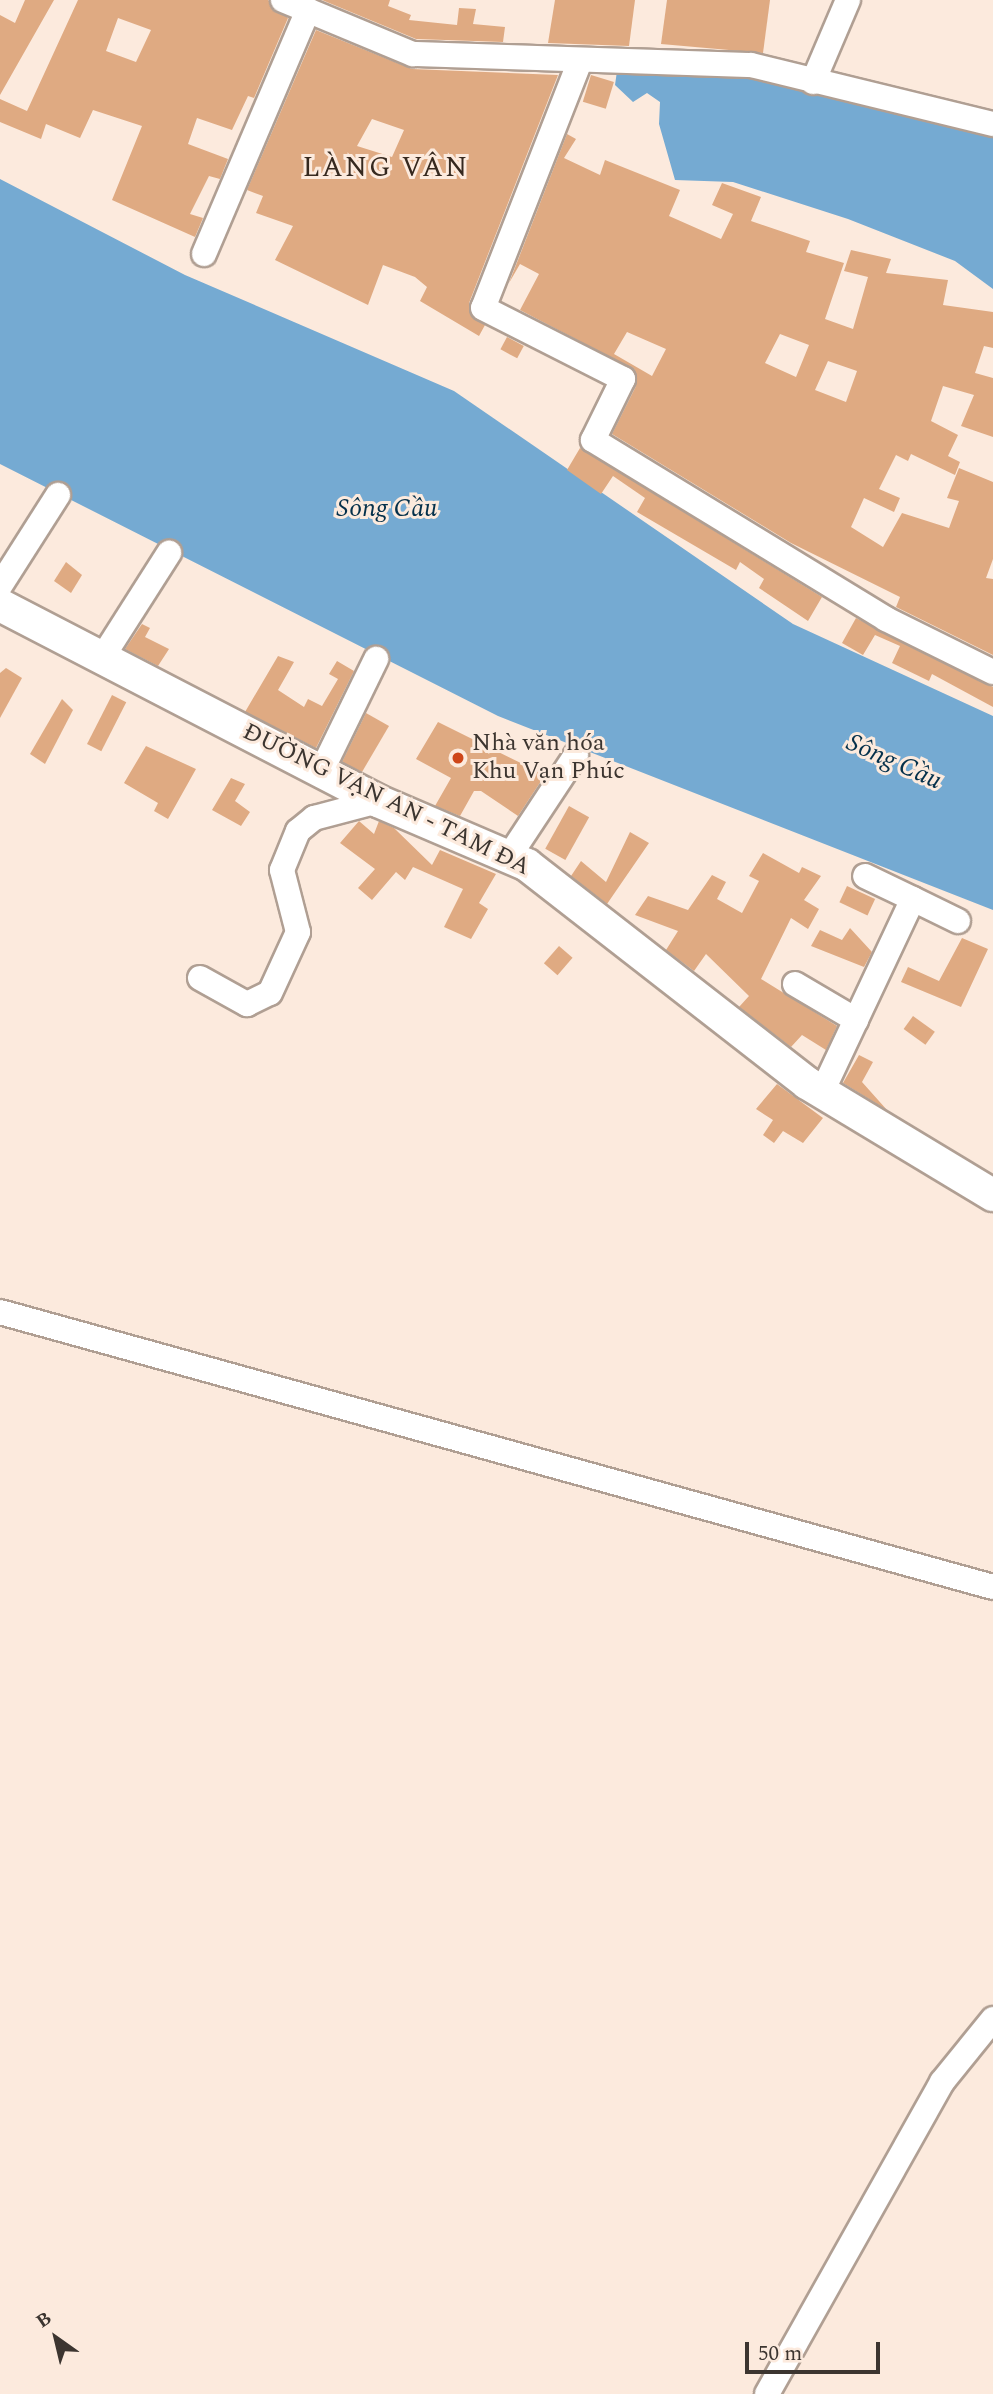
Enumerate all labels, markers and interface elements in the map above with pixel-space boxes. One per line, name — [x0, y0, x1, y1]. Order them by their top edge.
district label: LÀNG VÂN — [304, 151, 468, 185]
water label: Sông Cầu — [337, 493, 437, 525]
street label: ĐƯỜNG VẠN AN - TAM ĐA — [238, 718, 534, 882]
water label: Sông Cầu — [842, 727, 946, 797]
place label: Nhà văn hóa Khu Vạn Phúc — [472, 730, 625, 786]
marker: Nhà văn hóa Khu Vạn Phúc — [450, 750, 466, 766]
north arrow — [21, 2303, 91, 2373]
text: B — [30, 2304, 58, 2336]
scale bar — [748, 2328, 883, 2372]
text: 50 m — [758, 2338, 802, 2370]

